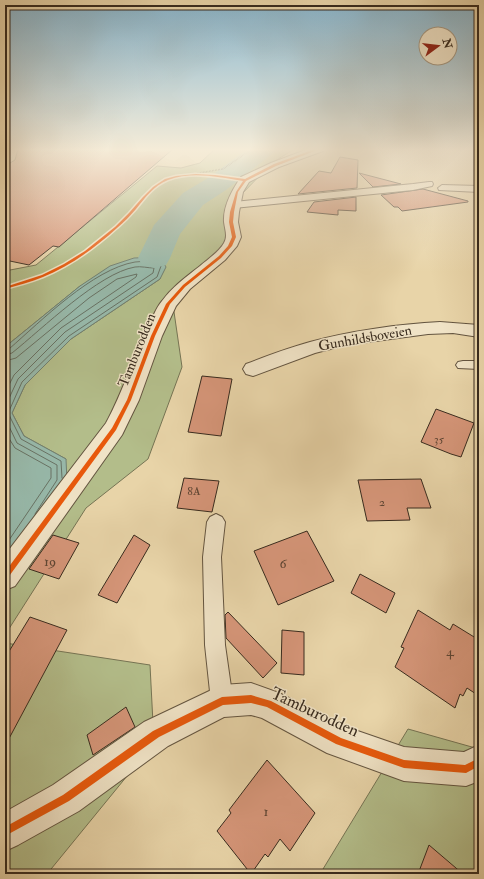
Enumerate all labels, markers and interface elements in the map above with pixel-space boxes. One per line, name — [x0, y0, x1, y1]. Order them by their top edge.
north arrow — [418, 26, 458, 66]
text: N — [439, 36, 455, 51]
street label: Tamburodden — [114, 311, 160, 389]
street label: Gunhildsboveien — [317, 321, 413, 355]
house number: 35 — [434, 432, 445, 447]
house number: 8A — [187, 484, 201, 499]
house number: 2 — [379, 495, 385, 510]
house number: 19 — [44, 553, 56, 570]
house number: 6 — [279, 555, 287, 572]
house number: 4 — [446, 643, 455, 660]
street label: Tamburodden — [268, 682, 363, 742]
house number: 1 — [264, 803, 269, 820]

